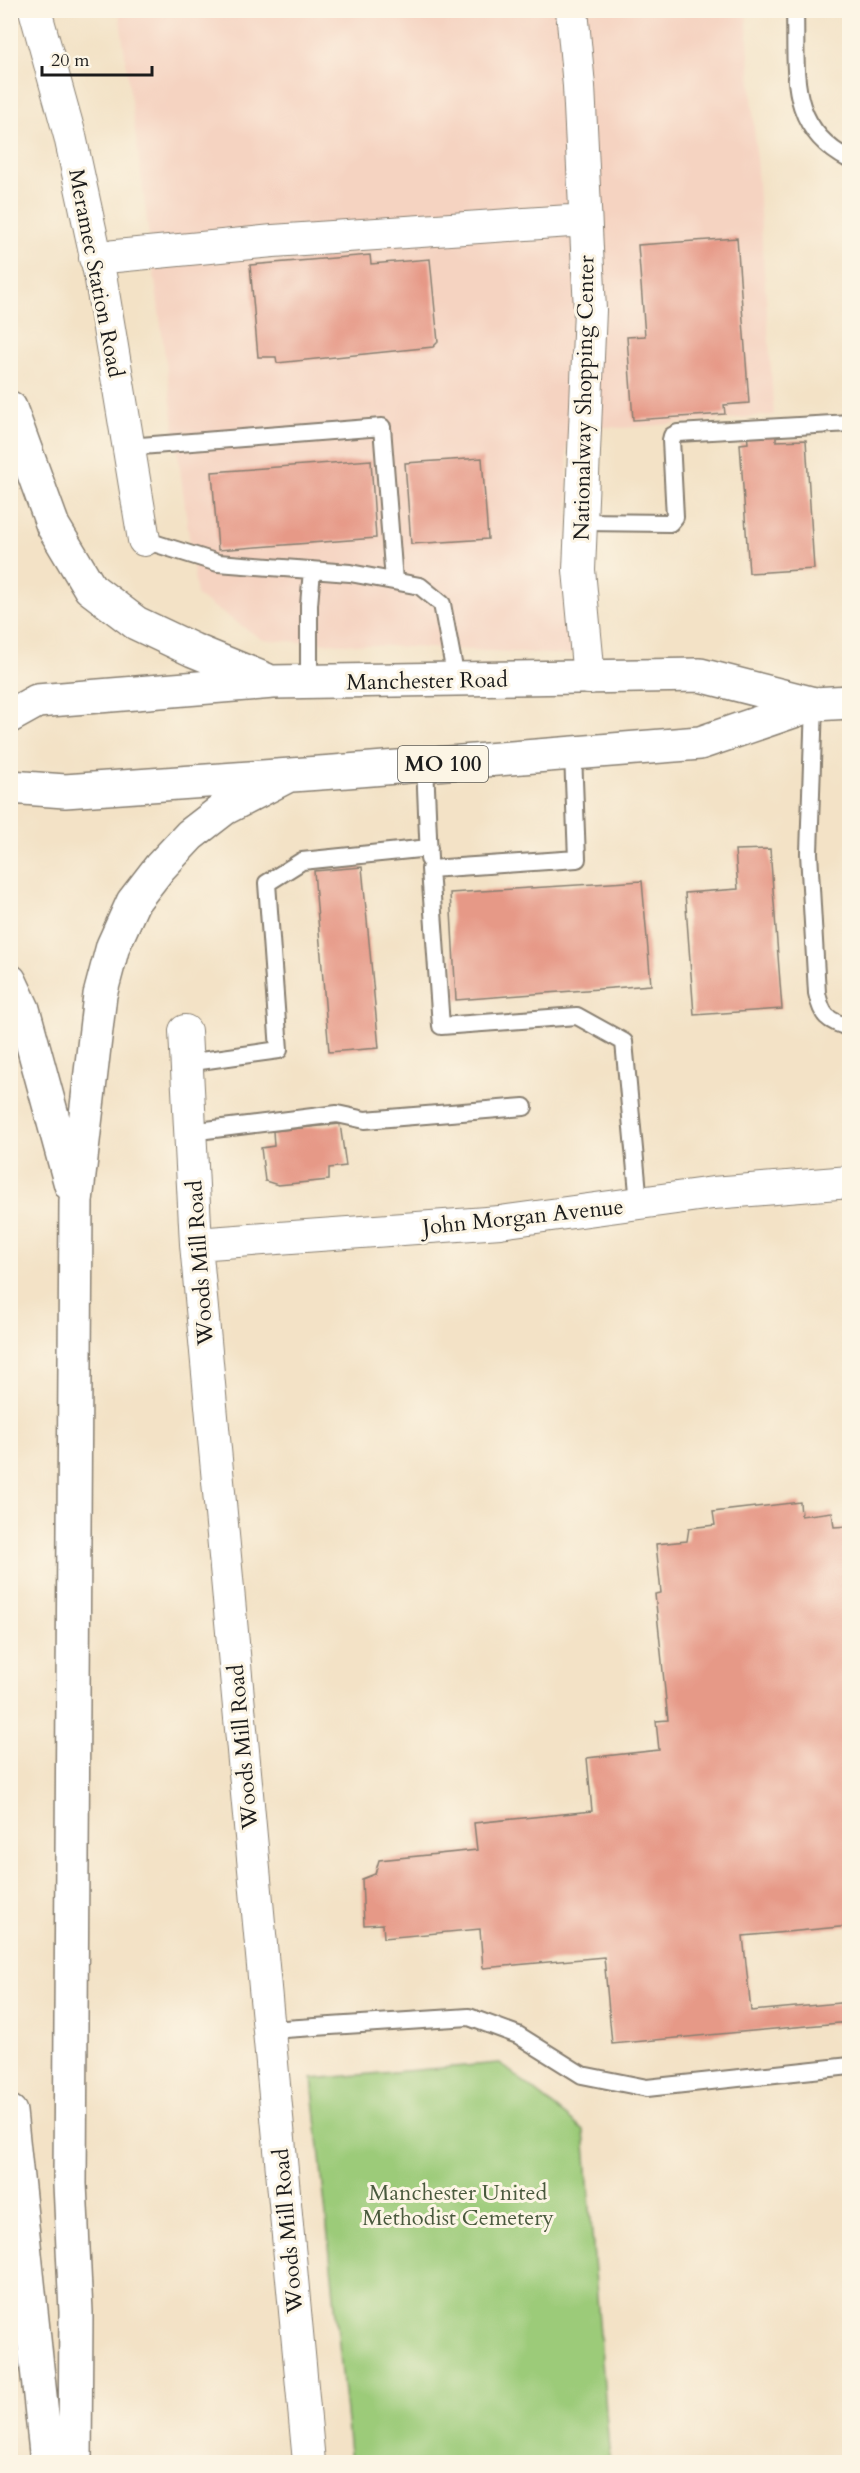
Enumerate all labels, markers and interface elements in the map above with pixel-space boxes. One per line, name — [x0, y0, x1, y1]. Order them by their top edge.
scale bar — [42, 39, 152, 77]
text: 20 m — [51, 48, 90, 73]
street label: Meramec Station Road — [61, 166, 131, 380]
street label: Nationalway Shopping Center — [567, 254, 602, 541]
street label: Manchester Road — [346, 665, 508, 697]
road number: MO 100 — [398, 746, 488, 782]
street label: Woods Mill Road — [179, 1179, 221, 1347]
street label: John Morgan Avenue — [418, 1192, 625, 1243]
street label: Woods Mill Road — [221, 1663, 265, 1832]
street label: Woods Mill Road — [266, 2147, 310, 2316]
park label: Manchester United Methodist Cemetery — [362, 2178, 554, 2233]

